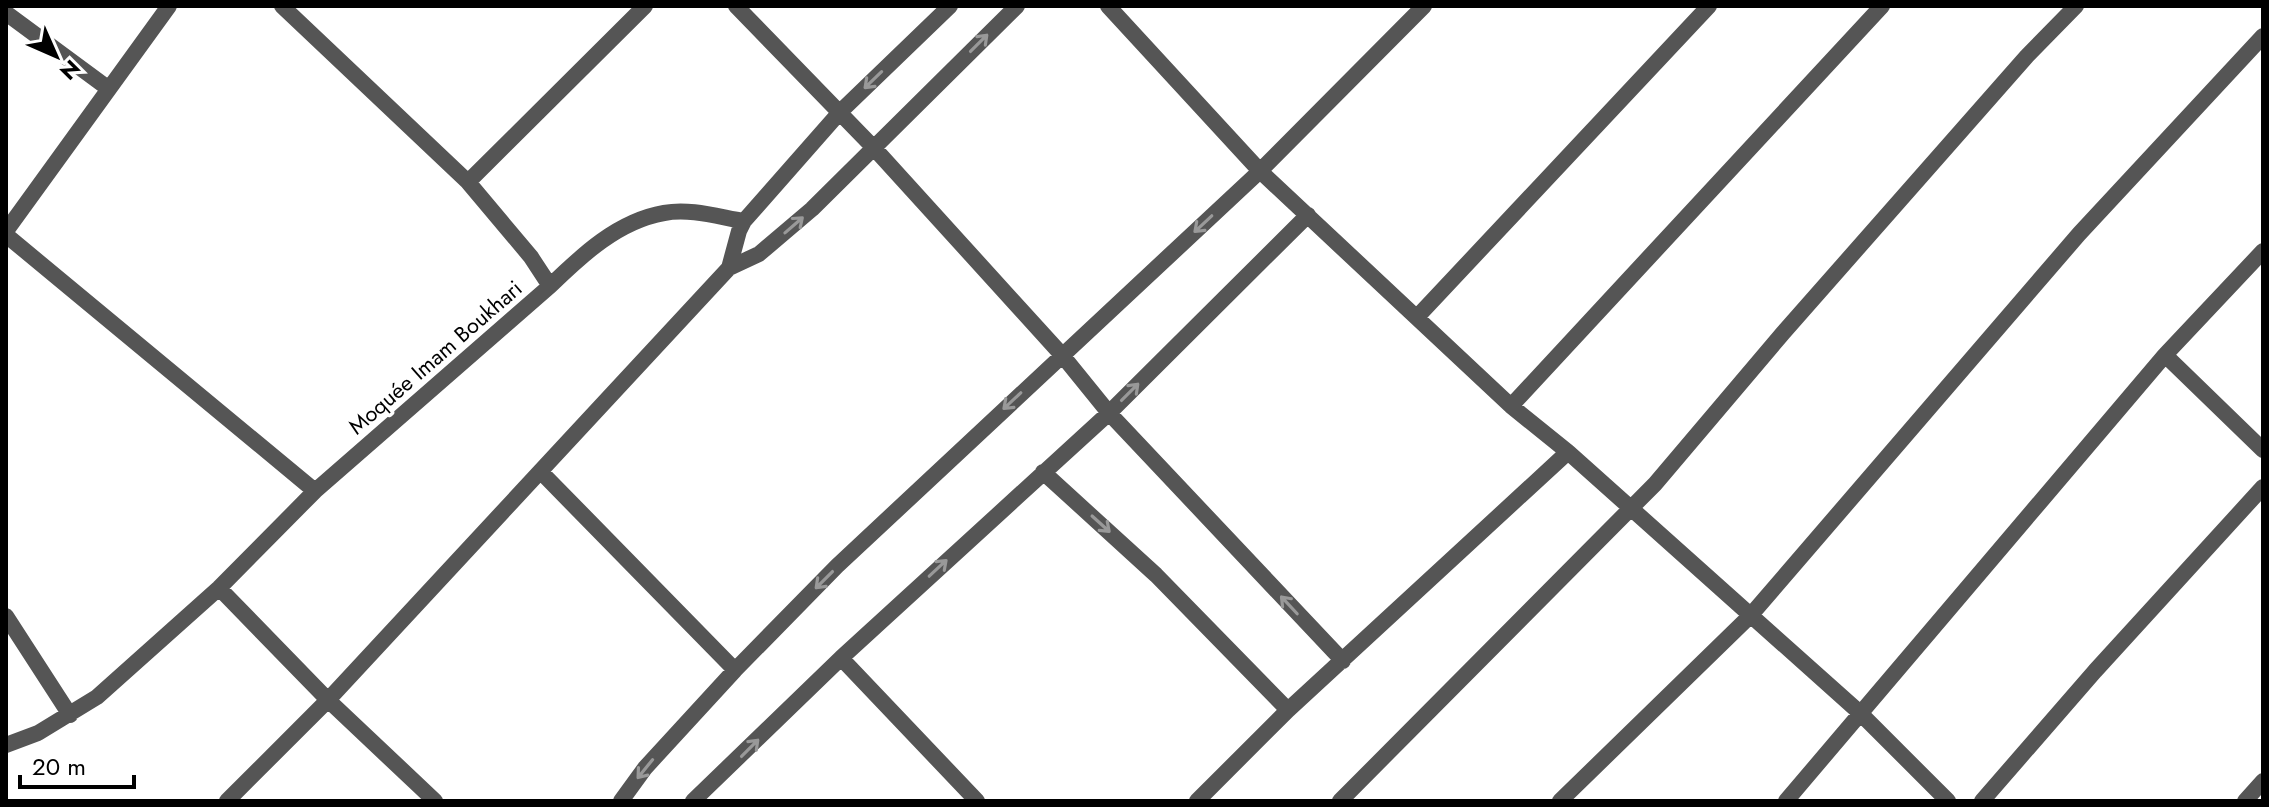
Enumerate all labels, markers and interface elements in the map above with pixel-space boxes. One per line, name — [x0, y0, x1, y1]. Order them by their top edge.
north arrow — [16, 16, 96, 96]
one-way arrow — [969, 34, 988, 53]
text: N — [53, 53, 88, 88]
one-way arrow — [863, 70, 883, 89]
one-way arrow — [1193, 214, 1213, 232]
one-way arrow — [783, 216, 803, 234]
street label: Moquée Imam Boukhari — [341, 272, 529, 442]
one-way arrow — [1120, 383, 1139, 402]
one-way arrow — [1003, 391, 1023, 409]
one-way arrow — [1090, 515, 1110, 533]
one-way arrow — [928, 560, 948, 578]
one-way arrow — [815, 570, 834, 589]
one-way arrow — [1280, 595, 1299, 615]
scale bar — [20, 739, 134, 789]
one-way arrow — [740, 739, 759, 758]
text: 20 m — [32, 749, 86, 784]
one-way arrow — [636, 758, 654, 778]

